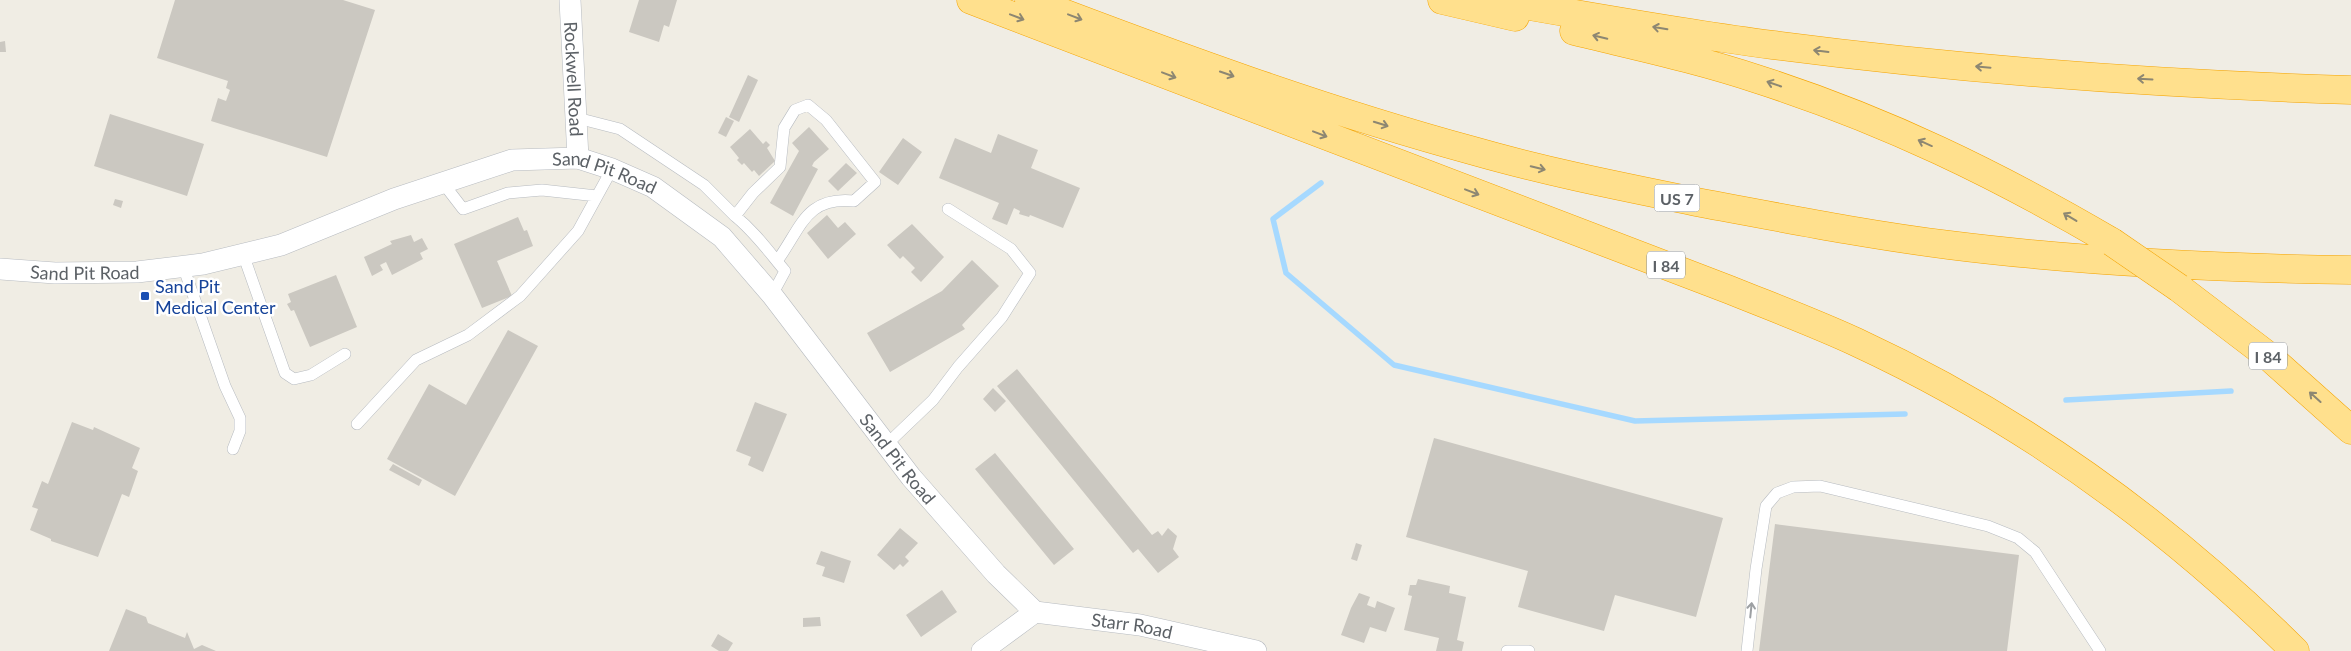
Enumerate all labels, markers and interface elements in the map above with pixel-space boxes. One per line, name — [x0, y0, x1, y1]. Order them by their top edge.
one-way arrow — [1009, 13, 1024, 22]
one-way arrow — [1067, 14, 1082, 23]
street label: Rockwell Road — [560, 21, 588, 137]
one-way arrow — [1653, 23, 1669, 33]
one-way arrow — [1593, 32, 1609, 41]
one-way arrow — [1814, 46, 1830, 56]
one-way arrow — [1975, 62, 1991, 72]
one-way arrow — [1219, 70, 1234, 79]
one-way arrow — [1160, 71, 1176, 80]
one-way arrow — [2137, 74, 2153, 83]
one-way arrow — [1766, 79, 1782, 89]
one-way arrow — [1373, 120, 1389, 130]
one-way arrow — [1312, 130, 1327, 139]
one-way arrow — [1918, 138, 1933, 148]
street label: Sand Pit Road — [552, 147, 660, 198]
one-way arrow — [1529, 164, 1545, 173]
road number: US 7 — [1654, 184, 1700, 212]
one-way arrow — [1464, 188, 1479, 197]
one-way arrow — [2063, 212, 2077, 222]
road number: I 84 — [1647, 252, 1685, 278]
street label: Sand Pit Road — [29, 260, 140, 284]
place label: Sand Pit Medical Center — [155, 275, 276, 318]
marker: Sand Pit Medical Center — [139, 290, 151, 302]
road number: I 84 — [2249, 342, 2287, 370]
one-way arrow — [2309, 391, 2322, 403]
street label: Sand Pit Road — [855, 409, 940, 508]
one-way arrow — [1746, 602, 1756, 618]
street label: Starr Road — [1090, 608, 1175, 643]

